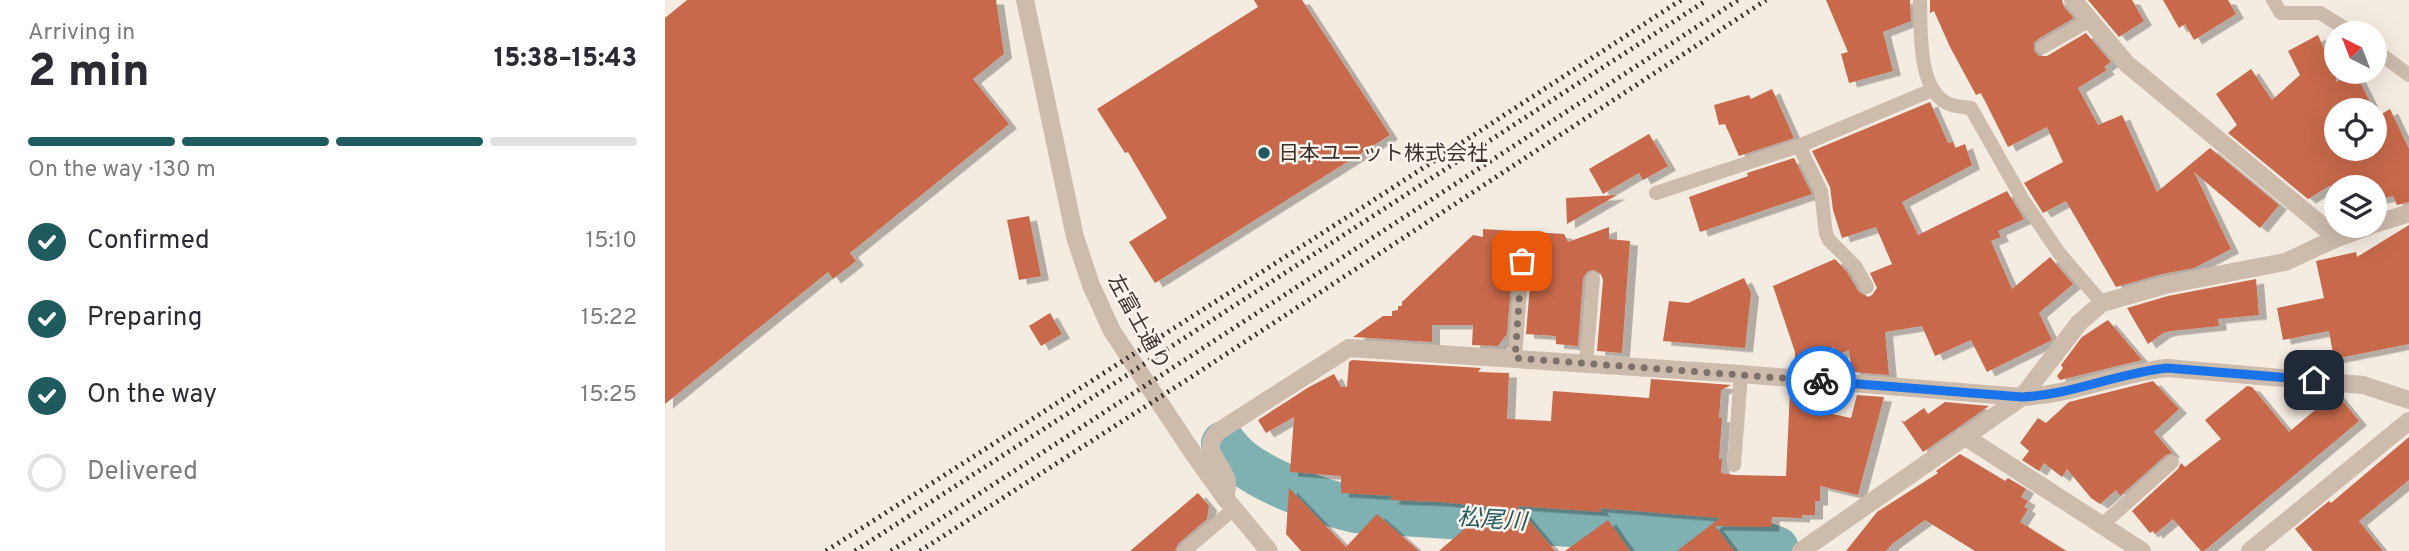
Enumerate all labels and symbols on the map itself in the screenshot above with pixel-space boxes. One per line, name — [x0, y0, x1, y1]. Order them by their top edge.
north arrow — [2324, 21, 2387, 84]
place label: 日本ユニット株式会社 — [1278, 141, 1488, 168]
marker: 日本ユニット株式会社 — [1256, 145, 1272, 161]
pin — [1492, 231, 1552, 291]
street label: 左富士通り — [1100, 270, 1175, 375]
courier — [1786, 346, 1856, 416]
pin — [2284, 350, 2344, 410]
water label: 松尾川 — [1456, 505, 1530, 539]

